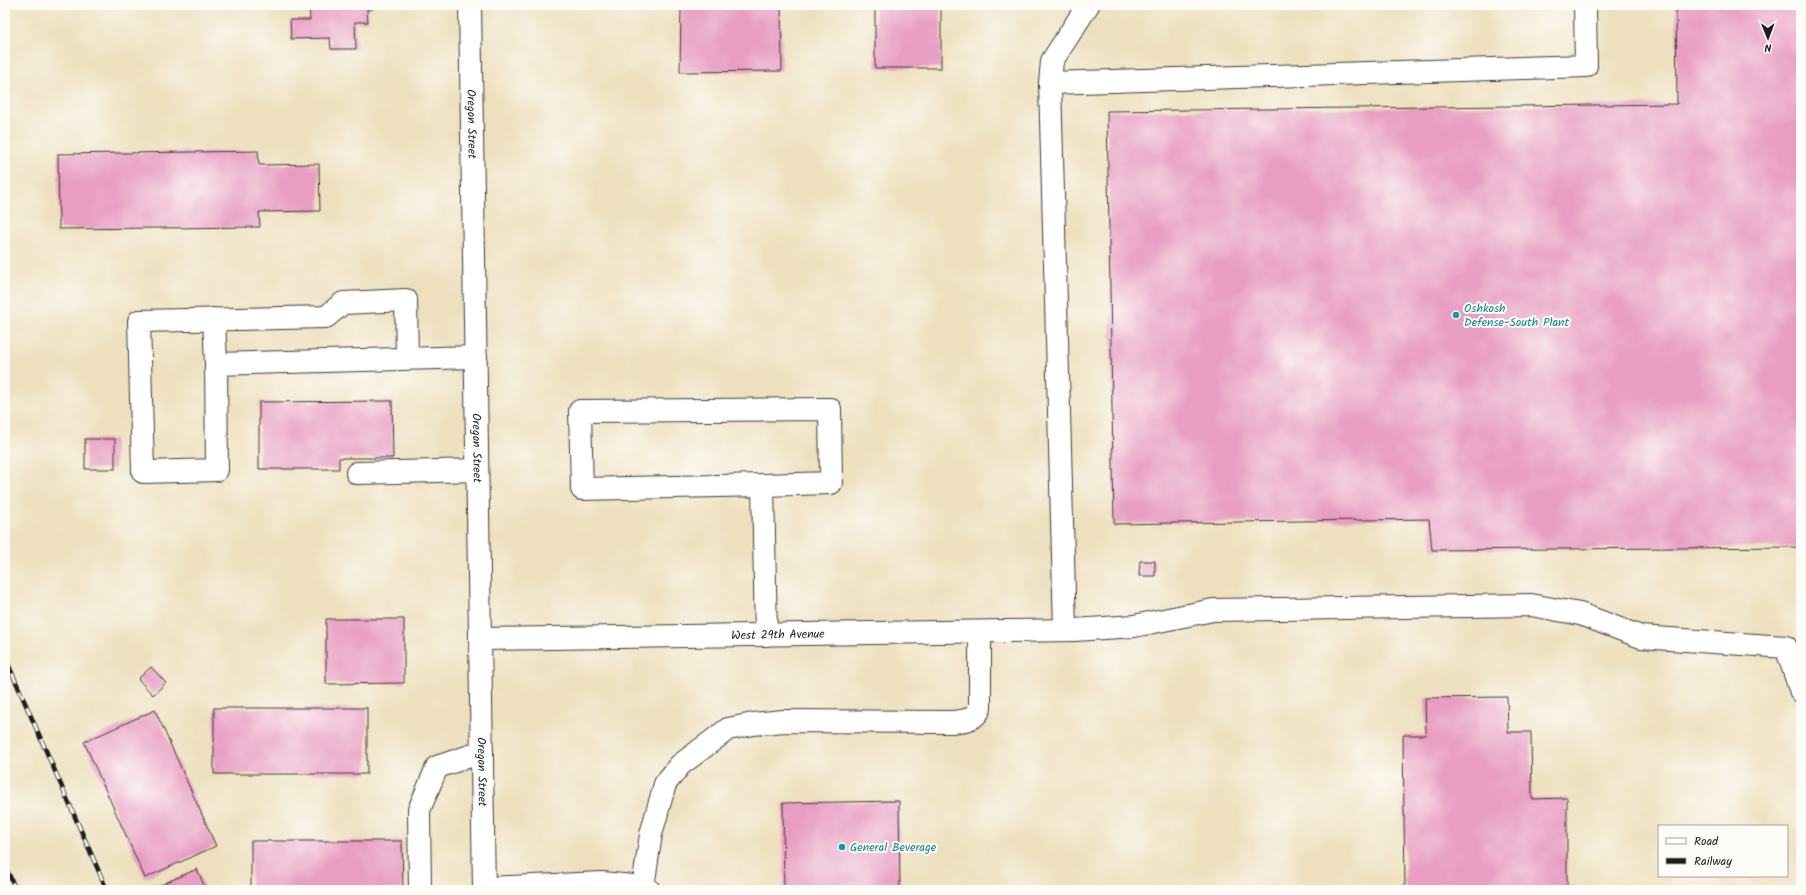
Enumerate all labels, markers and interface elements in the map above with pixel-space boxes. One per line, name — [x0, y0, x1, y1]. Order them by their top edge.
north arrow — [1748, 18, 1788, 58]
text: N — [1764, 38, 1772, 56]
street label: Oregon Street — [461, 89, 481, 159]
place label: Oshkosh Defense-South Plant — [1464, 299, 1569, 332]
marker: Oshkosh Defense-South Plant — [1451, 310, 1461, 320]
street label: Oregon Street — [466, 413, 487, 483]
street label: West 29th Avenue — [731, 625, 825, 645]
street label: Oregon Street — [472, 737, 492, 807]
legend — [1658, 825, 1788, 877]
text: Road — [1694, 832, 1719, 851]
place label: General Beverage — [850, 838, 937, 857]
marker: General Beverage — [837, 842, 847, 852]
text: Railway — [1694, 852, 1732, 871]

